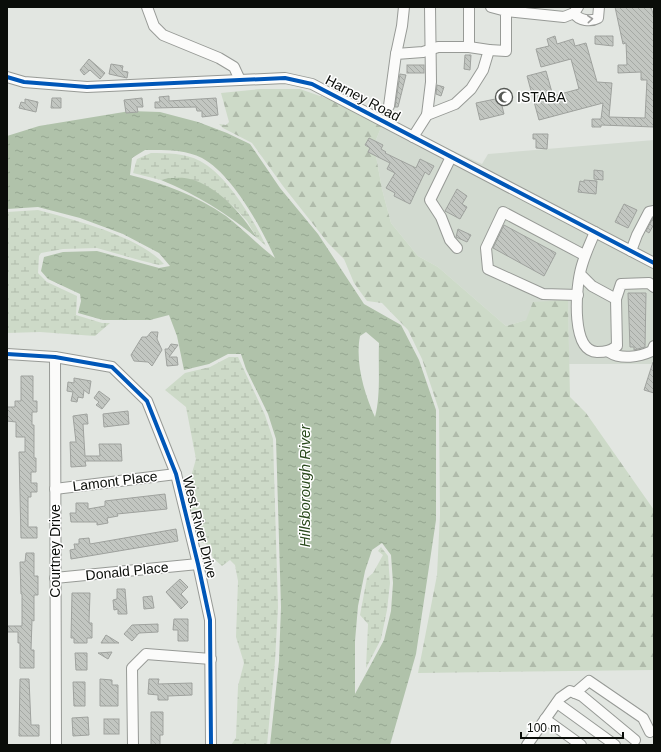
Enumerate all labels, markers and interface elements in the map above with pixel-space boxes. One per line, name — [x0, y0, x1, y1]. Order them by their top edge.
one-way arrow — [587, 15, 594, 24]
street label: Harney Road — [323, 72, 403, 124]
mosque icon: ISTABA — [494, 87, 514, 107]
place label: ISTABA — [517, 89, 566, 105]
water label: Hillsborough River — [296, 424, 313, 547]
street label: Lamont Place — [72, 468, 159, 494]
street label: West River Drive — [180, 474, 220, 580]
street label: Courtney Drive — [47, 504, 63, 598]
street label: Donald Place — [85, 559, 169, 583]
scale bar — [521, 714, 623, 740]
text: 100 m — [527, 721, 560, 735]

